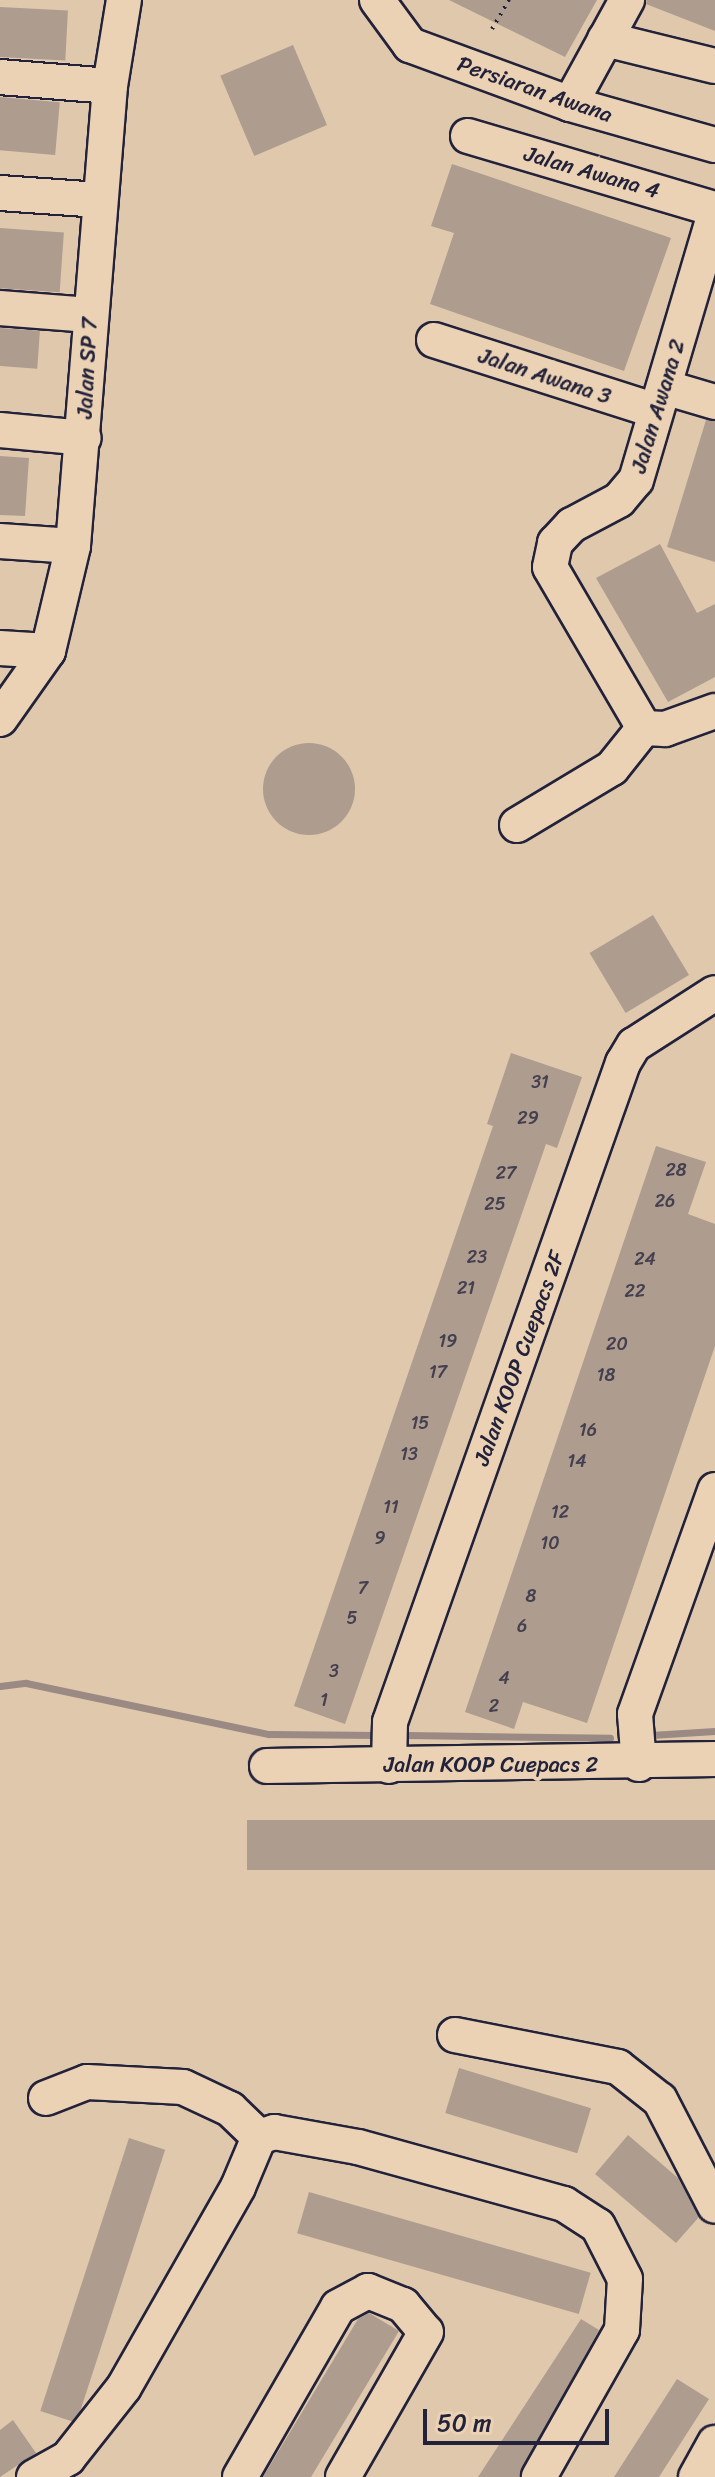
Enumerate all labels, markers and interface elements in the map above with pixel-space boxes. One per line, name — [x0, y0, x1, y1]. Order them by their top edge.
street label: Persiaran Awana — [454, 50, 616, 128]
street label: Jalan Awana 4 — [521, 140, 663, 204]
street label: Jalan SP 7 — [71, 317, 103, 419]
street label: Jalan Awana 2 — [625, 336, 691, 476]
street label: Jalan Awana 3 — [475, 342, 615, 410]
house number: 31 — [531, 1071, 549, 1093]
house number: 29 — [517, 1107, 539, 1129]
house number: 28 — [665, 1159, 687, 1181]
house number: 27 — [496, 1162, 516, 1184]
house number: 26 — [655, 1190, 675, 1212]
house number: 25 — [484, 1193, 506, 1215]
house number: 23 — [467, 1246, 487, 1268]
street label: Jalan KOOP Cuepacs 2F — [468, 1247, 570, 1469]
house number: 24 — [634, 1248, 656, 1270]
house number: 21 — [457, 1277, 475, 1299]
house number: 22 — [625, 1280, 645, 1302]
house number: 19 — [439, 1330, 457, 1352]
house number: 20 — [606, 1333, 628, 1355]
house number: 17 — [429, 1361, 447, 1383]
house number: 18 — [597, 1364, 615, 1386]
house number: 15 — [411, 1412, 429, 1434]
house number: 16 — [579, 1419, 597, 1441]
house number: 13 — [400, 1443, 418, 1465]
house number: 14 — [568, 1450, 586, 1472]
house number: 11 — [383, 1496, 399, 1518]
house number: 12 — [551, 1501, 569, 1523]
house number: 9 — [374, 1527, 386, 1549]
house number: 10 — [540, 1532, 560, 1554]
house number: 7 — [358, 1577, 368, 1599]
house number: 8 — [526, 1585, 536, 1607]
house number: 5 — [347, 1607, 357, 1629]
house number: 6 — [517, 1615, 527, 1637]
house number: 3 — [329, 1660, 339, 1682]
house number: 4 — [498, 1667, 510, 1689]
house number: 1 — [320, 1689, 328, 1711]
house number: 2 — [489, 1695, 499, 1717]
street label: Jalan KOOP Cuepacs 2 — [384, 1752, 598, 1778]
scale bar — [427, 2393, 613, 2443]
text: 50 m — [437, 2402, 492, 2444]

